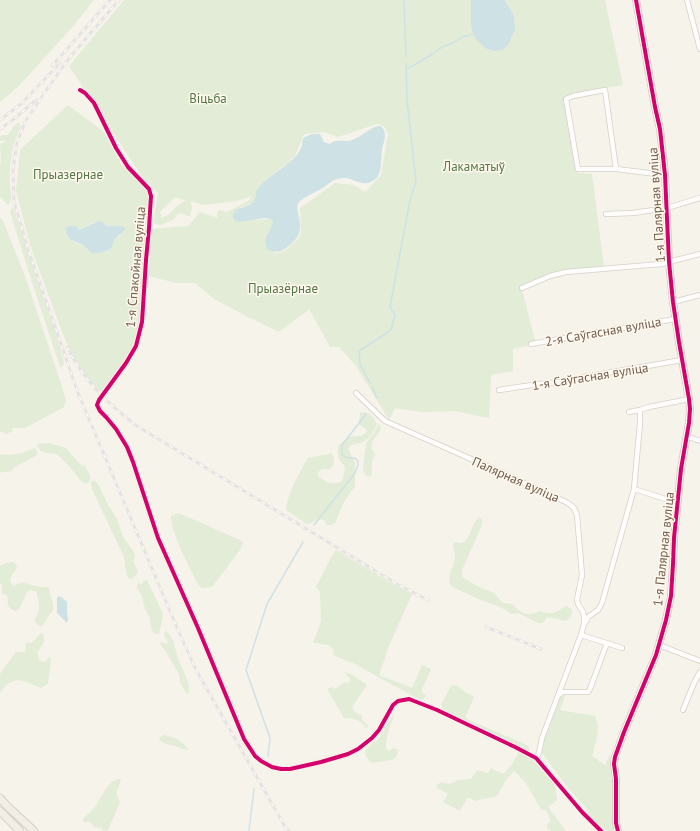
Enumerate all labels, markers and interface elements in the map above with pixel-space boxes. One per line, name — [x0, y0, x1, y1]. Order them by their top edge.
park label: Віцьба — [189, 90, 227, 107]
street label: 1-я Палярная вуліца — [644, 147, 669, 263]
park label: Лакаматыў — [442, 158, 505, 175]
park label: Прыазернае — [33, 166, 103, 183]
street label: 1-я Спакойная вуліца — [122, 206, 149, 328]
park label: Прыазёрнае — [248, 280, 318, 297]
street label: 2-я Саўгасная вуліца — [544, 313, 662, 350]
street label: 1-я Саўгасная вуліца — [531, 359, 649, 394]
street label: Палярная вуліца — [469, 453, 562, 506]
street label: 1-я Палярная вуліца — [649, 491, 678, 607]

